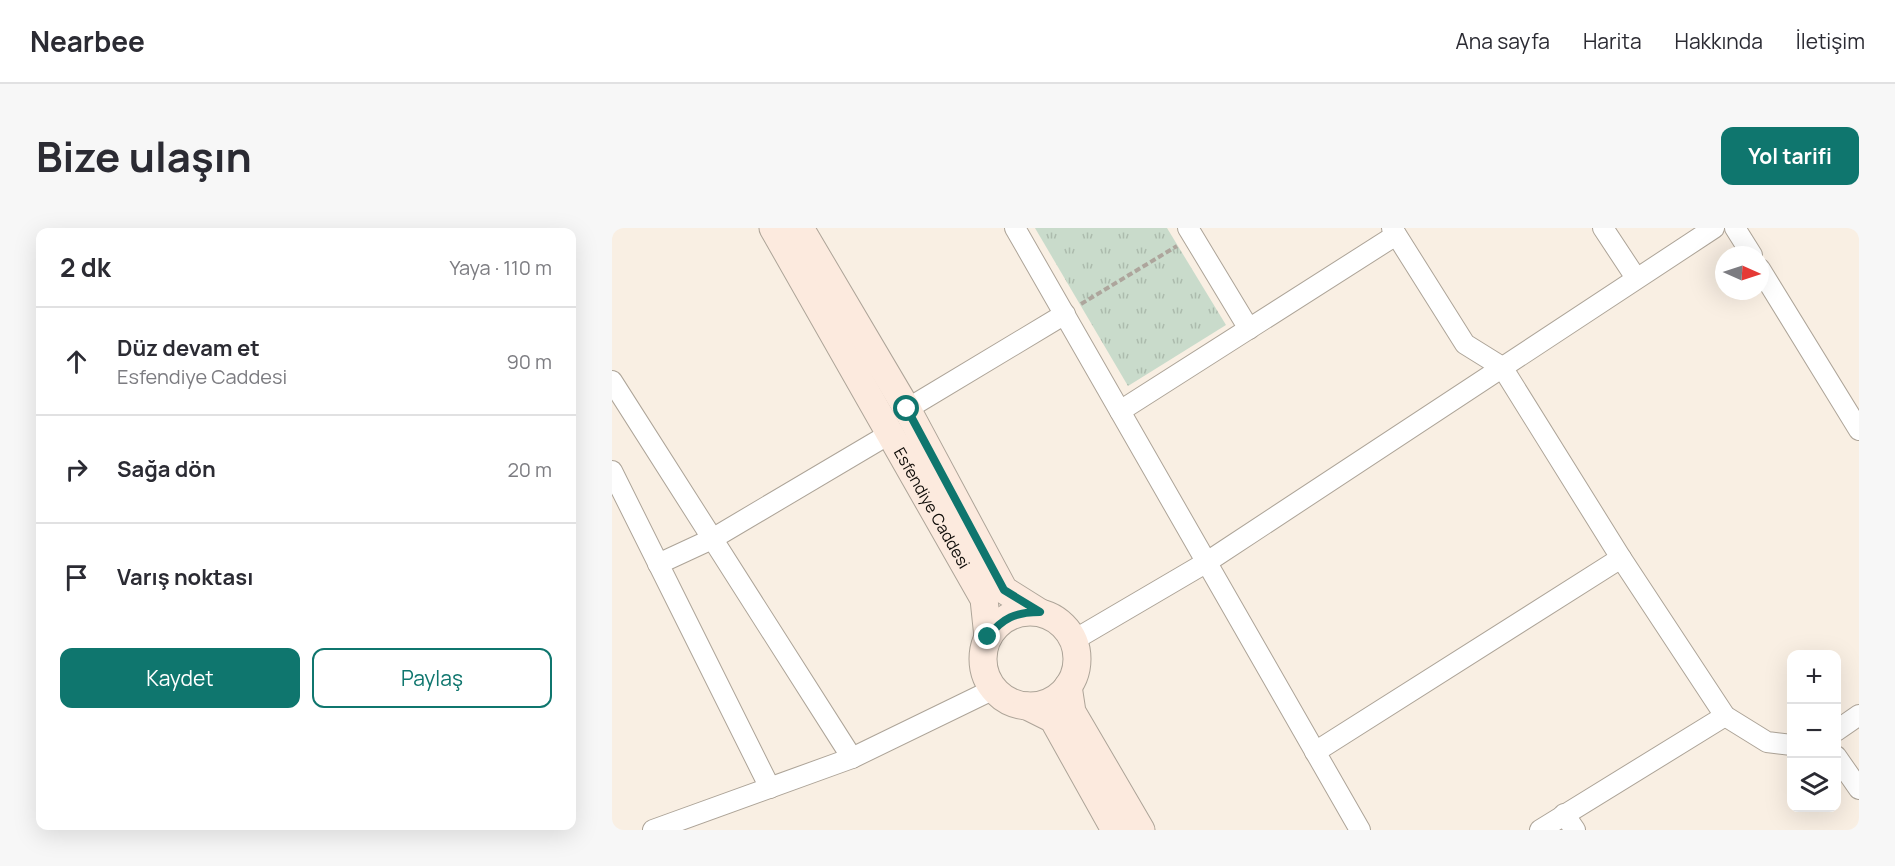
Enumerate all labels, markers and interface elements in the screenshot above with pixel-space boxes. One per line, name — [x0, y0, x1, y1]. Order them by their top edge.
text: Nearbee — [30, 22, 145, 60]
text: Ana sayfa — [1456, 27, 1550, 55]
text: Harita — [1583, 27, 1642, 55]
text: Hakkında — [1675, 27, 1763, 55]
text: İletişim — [1796, 27, 1865, 55]
text: Bize ulaşın — [36, 127, 252, 185]
button: Yol tarifi — [1721, 127, 1859, 185]
north arrow — [1715, 246, 1769, 300]
text: 2 dk — [60, 249, 111, 285]
text: Yaya · 110 m — [449, 254, 552, 281]
text: Düz devam et — [117, 333, 260, 363]
icon: ahead — [60, 345, 93, 378]
text: 90 m — [506, 348, 552, 375]
text: Esfendiye Caddesi — [117, 363, 287, 390]
route start — [893, 395, 919, 421]
street label: Esfendiye Caddesi — [889, 443, 975, 573]
icon: right — [60, 453, 93, 486]
text: Sağa dön — [117, 454, 216, 484]
text: 20 m — [507, 456, 552, 483]
icon: arrive — [60, 561, 93, 594]
text: Varış noktası — [117, 562, 253, 592]
route end — [974, 623, 1000, 649]
button: Kaydet — [60, 648, 300, 708]
button: Paylaş — [312, 648, 552, 708]
map controls — [1787, 650, 1841, 812]
button: + — [1787, 650, 1841, 704]
button: − — [1787, 704, 1841, 758]
button: layers — [1787, 758, 1841, 812]

